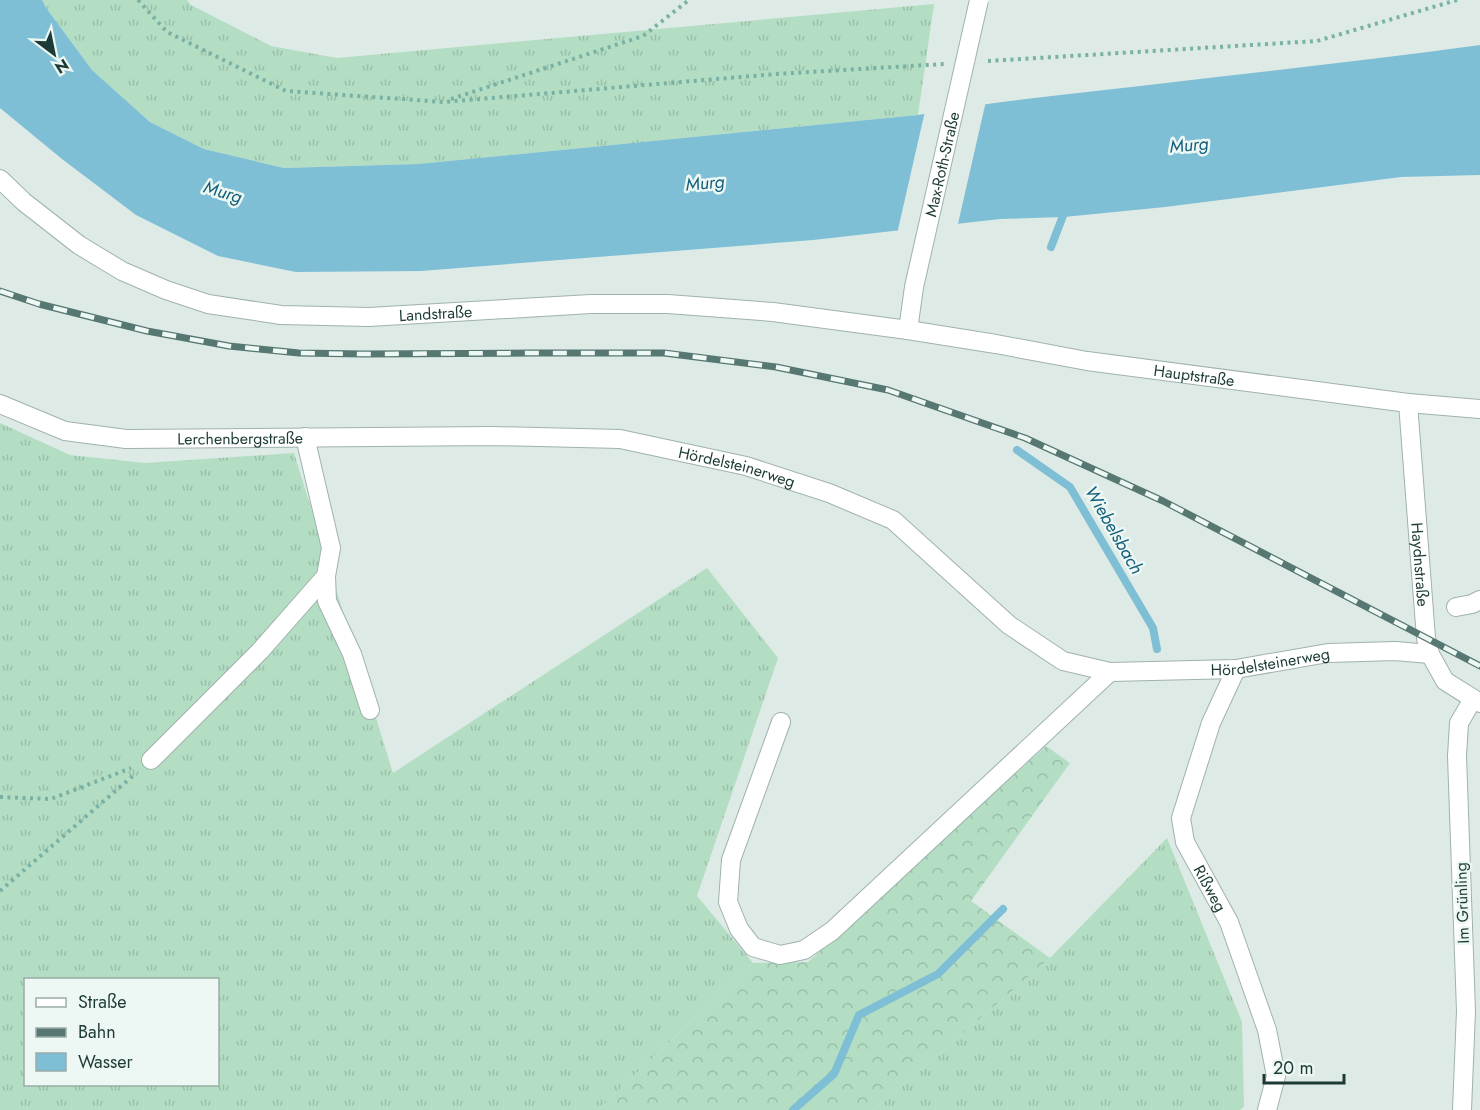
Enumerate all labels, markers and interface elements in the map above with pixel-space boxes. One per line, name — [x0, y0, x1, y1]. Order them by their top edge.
north arrow — [24, 24, 84, 84]
text: N — [50, 53, 73, 79]
street label: Max-Roth-Straße — [919, 109, 965, 219]
water label: Murg — [1168, 130, 1210, 160]
water label: Murg — [684, 168, 726, 198]
water label: Murg — [201, 174, 245, 210]
street label: Landstraße — [398, 299, 473, 327]
street label: Hauptstraße — [1152, 358, 1236, 392]
street label: Lerchenbergstraße — [177, 426, 303, 450]
street label: Hördelsteinerweg — [676, 440, 798, 493]
water label: Wiebelsbach — [1078, 481, 1150, 579]
street label: Haydnstraße — [1406, 522, 1435, 608]
street label: Hördelsteinerweg — [1210, 641, 1331, 681]
street label: Rißweg — [1188, 860, 1232, 916]
street label: Im Grünling — [1449, 862, 1475, 944]
legend — [24, 978, 219, 1086]
text: Straße — [78, 989, 126, 1015]
text: Bahn — [78, 1019, 116, 1045]
scale bar — [1264, 1047, 1344, 1085]
text: Wasser — [78, 1049, 133, 1075]
text: 20 m — [1273, 1055, 1313, 1081]

